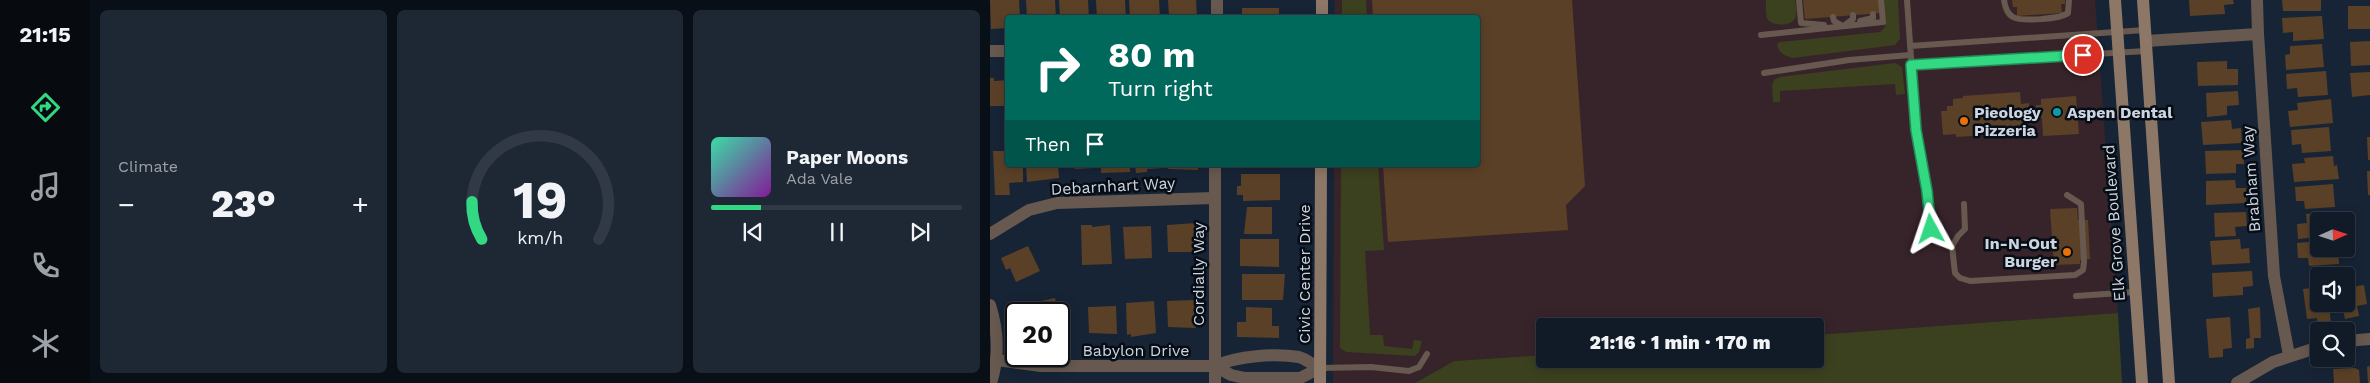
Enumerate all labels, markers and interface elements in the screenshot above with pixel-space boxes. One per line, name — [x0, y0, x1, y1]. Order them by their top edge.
text: 21:15 — [19, 22, 71, 47]
text: 80 m — [1108, 34, 1195, 76]
pin — [2062, 34, 2104, 76]
icon: right — [1025, 35, 1090, 100]
icon: arrive — [2069, 41, 2097, 69]
text: Turn right — [1108, 76, 1213, 101]
icon: directions — [28, 90, 63, 125]
place label: Pieology Pizzeria — [1974, 103, 2042, 140]
place label: Aspen Dental — [2067, 103, 2173, 122]
marker: Aspen Dental — [2051, 106, 2063, 118]
marker: Pieology Pizzeria — [1958, 115, 1970, 127]
street label: Brabham Way — [2238, 124, 2264, 233]
icon: arrive — [1081, 130, 1109, 158]
text: Then — [1025, 133, 1071, 156]
street label: Elk Grove Boulevard — [2099, 144, 2129, 302]
text: Paper Moons — [786, 146, 908, 169]
text: Climate — [118, 157, 178, 176]
icon: music — [28, 169, 63, 204]
text: Ada Vale — [786, 169, 853, 188]
text: 19 — [513, 170, 567, 231]
street label: Debarnhart Way — [1050, 173, 1176, 199]
text: 23° — [211, 182, 276, 226]
text: − — [118, 188, 135, 221]
text: + — [352, 188, 369, 221]
position arrow — [1904, 202, 1956, 254]
street label: Civic Center Drive — [1295, 204, 1314, 344]
north arrow — [2310, 212, 2355, 258]
map controls — [2310, 212, 2355, 367]
icon: previous — [739, 218, 767, 246]
icon: pause — [823, 218, 851, 246]
icon: next — [906, 218, 934, 246]
street label: Cordially Way — [1189, 221, 1208, 326]
text: km/h — [517, 227, 563, 248]
place label: In-N-Out Burger — [1985, 234, 2057, 271]
marker: In-N-Out Burger — [2061, 246, 2073, 258]
icon: phone — [28, 248, 63, 283]
button: sound — [2310, 267, 2355, 312]
speed limit sign: 20 — [1005, 302, 1070, 367]
button: search — [2310, 322, 2355, 367]
icon: climate — [28, 326, 63, 361]
text: 21:16 · 1 min · 170 m — [1589, 331, 1771, 354]
street label: Babylon Drive — [1082, 341, 1190, 360]

